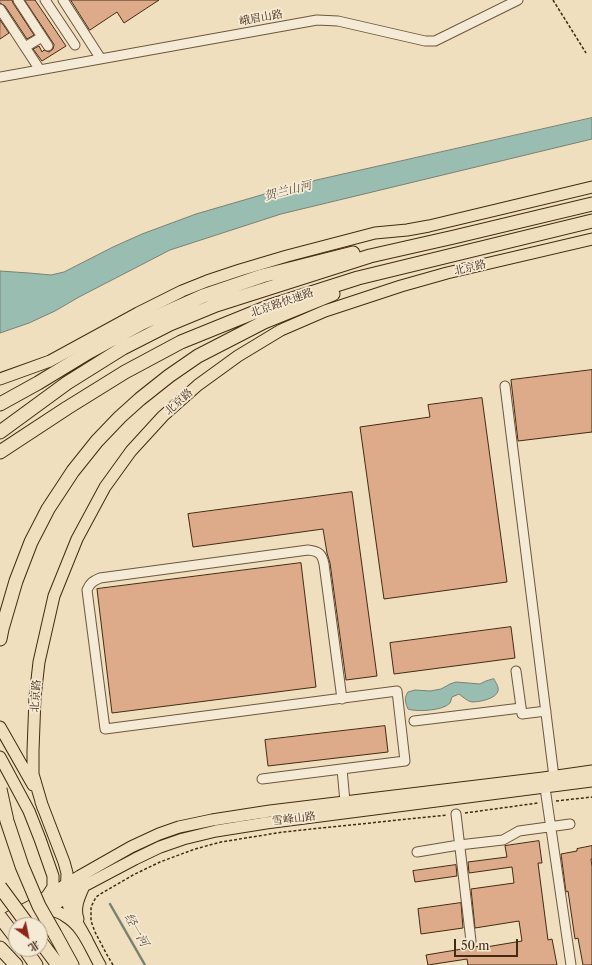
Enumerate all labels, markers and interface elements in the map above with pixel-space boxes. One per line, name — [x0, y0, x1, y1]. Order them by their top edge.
street label: 峨眉山路 — [238, 8, 284, 28]
water label: 贺兰山河 — [263, 178, 313, 204]
street label: 北京路 — [452, 258, 488, 278]
street label: 北京路快速路 — [249, 286, 315, 320]
street label: 北京路 — [162, 386, 196, 418]
street label: 北京路 — [28, 679, 44, 713]
street label: 雪峰山路 — [271, 810, 317, 828]
water label: 经一河 — [121, 911, 151, 949]
north arrow — [8, 917, 48, 957]
scale bar — [456, 931, 520, 957]
text: 北 — [26, 937, 42, 955]
text: 50 m — [461, 938, 490, 953]

